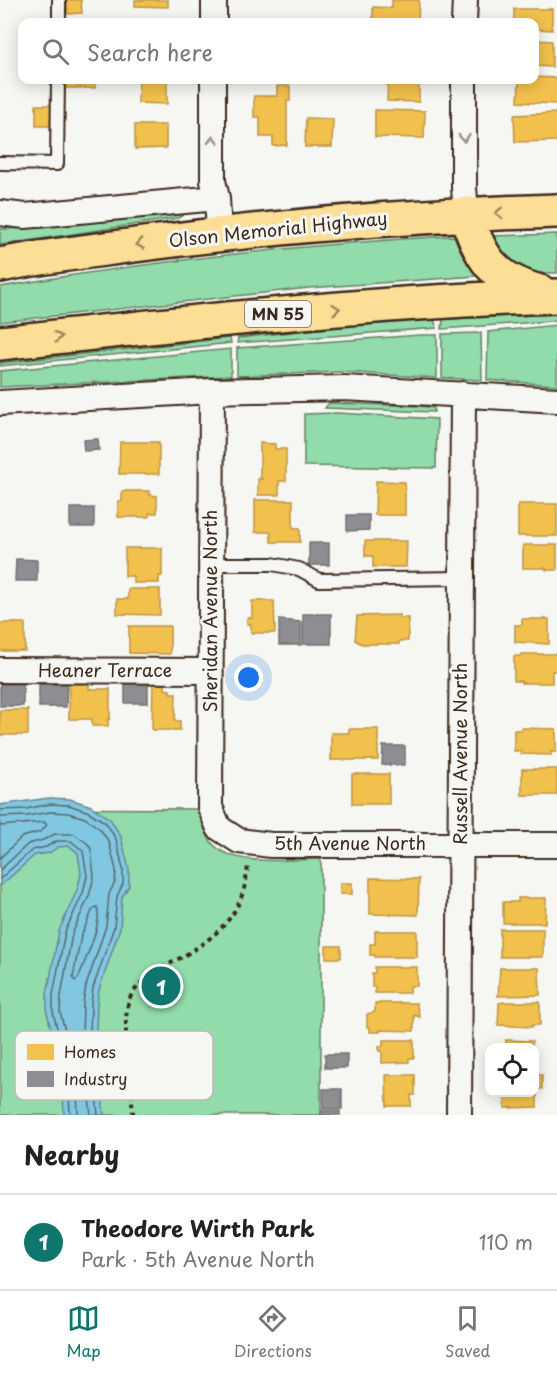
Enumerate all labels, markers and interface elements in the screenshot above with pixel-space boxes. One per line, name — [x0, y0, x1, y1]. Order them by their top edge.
search box — [18, 18, 539, 84]
icon: search — [39, 35, 72, 68]
text: Search here — [87, 35, 213, 68]
one-way arrow — [458, 133, 470, 142]
one-way arrow — [207, 136, 219, 145]
street label: Olson Memorial Highway — [167, 204, 388, 253]
one-way arrow — [494, 207, 503, 219]
one-way arrow — [135, 237, 145, 250]
road number: MN 55 — [245, 301, 311, 327]
one-way arrow — [331, 303, 340, 316]
one-way arrow — [54, 331, 63, 344]
street label: Sheridan Avenue North — [196, 510, 223, 712]
street label: Heaner Terrace — [38, 656, 172, 683]
your location — [234, 663, 263, 692]
street label: Russell Avenue North — [446, 663, 473, 845]
street label: 5th Avenue North — [274, 829, 426, 856]
pin: 1 — [142, 964, 180, 1008]
legend — [15, 1031, 213, 1100]
text: Homes — [64, 1039, 116, 1063]
map controls — [485, 1043, 539, 1097]
button: locate — [485, 1043, 539, 1097]
text: Industry — [64, 1066, 127, 1090]
text: Nearby — [24, 1135, 119, 1174]
text: Theodore Wirth Park — [81, 1211, 315, 1244]
text: 1 — [39, 1227, 48, 1257]
text: 110 m — [479, 1227, 533, 1257]
text: Park · 5th Avenue North — [81, 1244, 315, 1274]
tab: Map — [67, 1302, 101, 1362]
tab: Directions — [234, 1302, 312, 1362]
tab: Saved — [445, 1302, 490, 1362]

